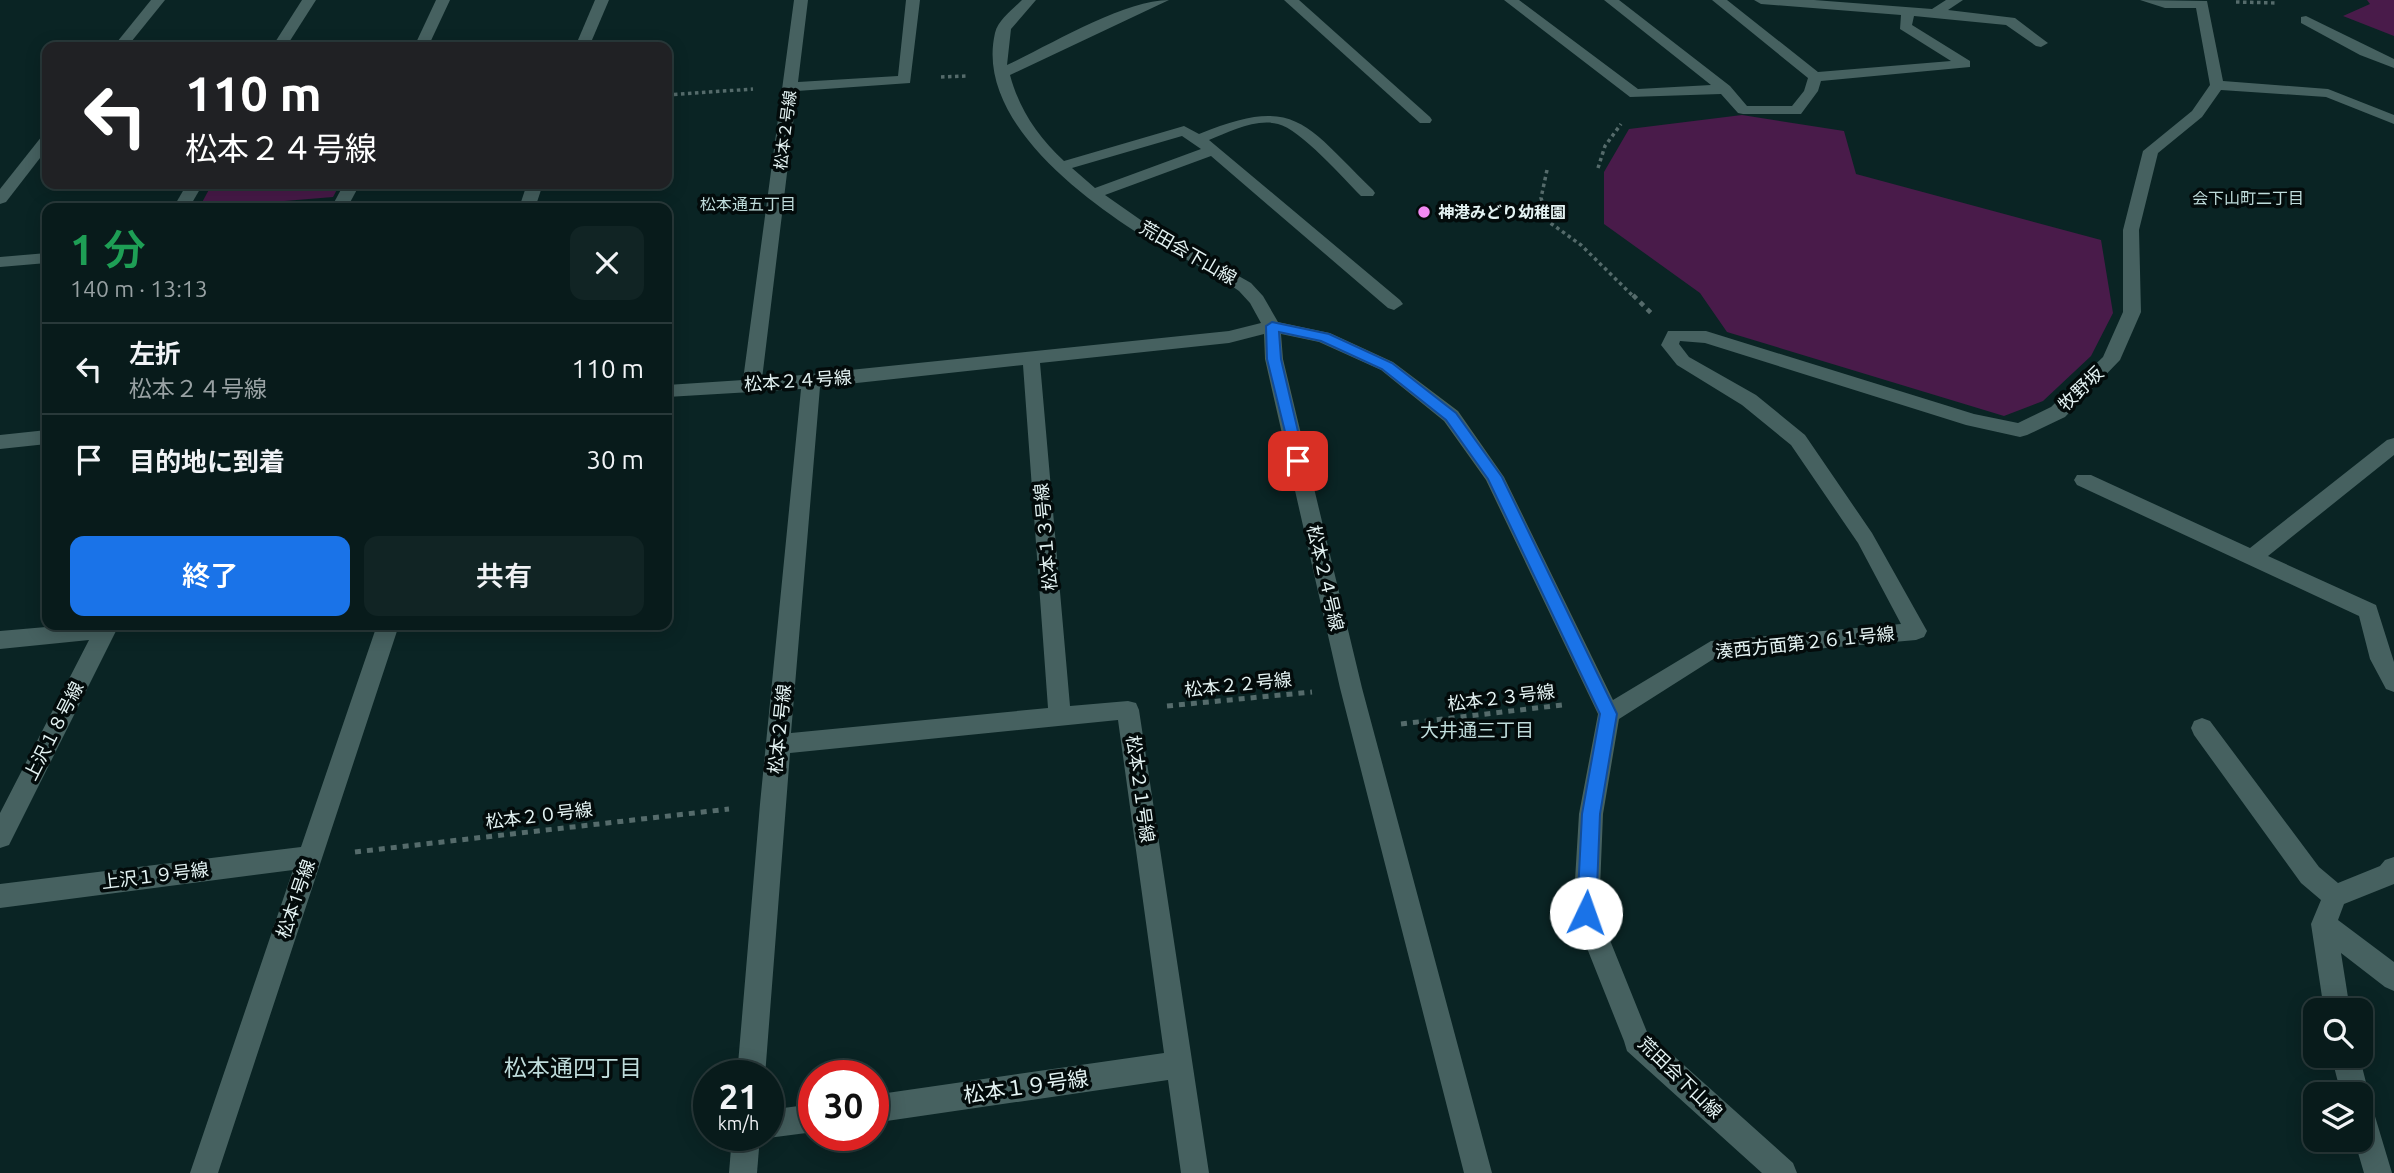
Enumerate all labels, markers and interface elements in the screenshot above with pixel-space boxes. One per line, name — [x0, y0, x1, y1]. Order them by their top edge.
text: 110 m — [185, 65, 322, 120]
icon: left — [70, 70, 161, 161]
street label: 松本２号線 — [771, 89, 799, 171]
text: 松本２４号線 — [185, 130, 377, 166]
district label: 会下山町二丁目 — [2192, 189, 2304, 207]
district label: 松本通五丁目 — [700, 195, 796, 213]
place label: 神港みどり幼稚園 — [1438, 203, 1566, 221]
marker: 神港みどり幼稚園 — [1416, 204, 1432, 220]
street label: 荒田会下山線 — [1137, 216, 1240, 288]
text: 1 分 — [70, 226, 146, 273]
button: close — [570, 226, 644, 300]
text: 140 m · 13:13 — [70, 276, 208, 301]
text: 左折 — [129, 339, 181, 368]
icon: left — [70, 350, 108, 388]
text: 110 m — [572, 354, 644, 383]
street label: 牧野坂 — [2054, 362, 2107, 414]
street label: 松本２４号線 — [743, 366, 852, 394]
text: 松本２４号線 — [129, 376, 267, 401]
pin — [1268, 431, 1328, 491]
icon: arrive — [70, 441, 108, 479]
icon: arrive — [1279, 442, 1317, 480]
text: 30 m — [586, 445, 644, 474]
text: 目的地に到着 — [129, 447, 285, 476]
street label: 松本１３号線 — [1030, 482, 1060, 592]
street label: 松本２４号線 — [1304, 523, 1348, 633]
button: 終了 — [70, 536, 350, 616]
button: 共有 — [364, 536, 644, 616]
street label: 湊西方面第２６１号線 — [1714, 623, 1895, 661]
street label: 松本２２号線 — [1183, 668, 1293, 700]
street label: 上沢１８号線 — [20, 678, 87, 783]
street label: 松本２３号線 — [1446, 681, 1556, 714]
street label: 松本２号線 — [764, 683, 794, 775]
district label: 大井通三丁目 — [1420, 719, 1534, 741]
street label: 松本２１号線 — [1124, 734, 1158, 844]
street label: 松本２０号線 — [484, 799, 594, 832]
street label: 松本1号線 — [272, 857, 318, 941]
street label: 上沢１９号線 — [100, 859, 210, 892]
position arrow — [1549, 876, 1623, 950]
map controls — [2303, 998, 2373, 1152]
button: search — [2303, 998, 2373, 1068]
street label: 荒田会下山線 — [1635, 1033, 1726, 1122]
district label: 松本通四丁目 — [504, 1055, 642, 1080]
speed limit sign: 30 — [798, 1060, 889, 1151]
street label: 松本１９号線 — [962, 1065, 1090, 1107]
text: 21 — [719, 1076, 758, 1116]
button: layers — [2303, 1082, 2373, 1152]
text: km/h — [718, 1113, 759, 1133]

